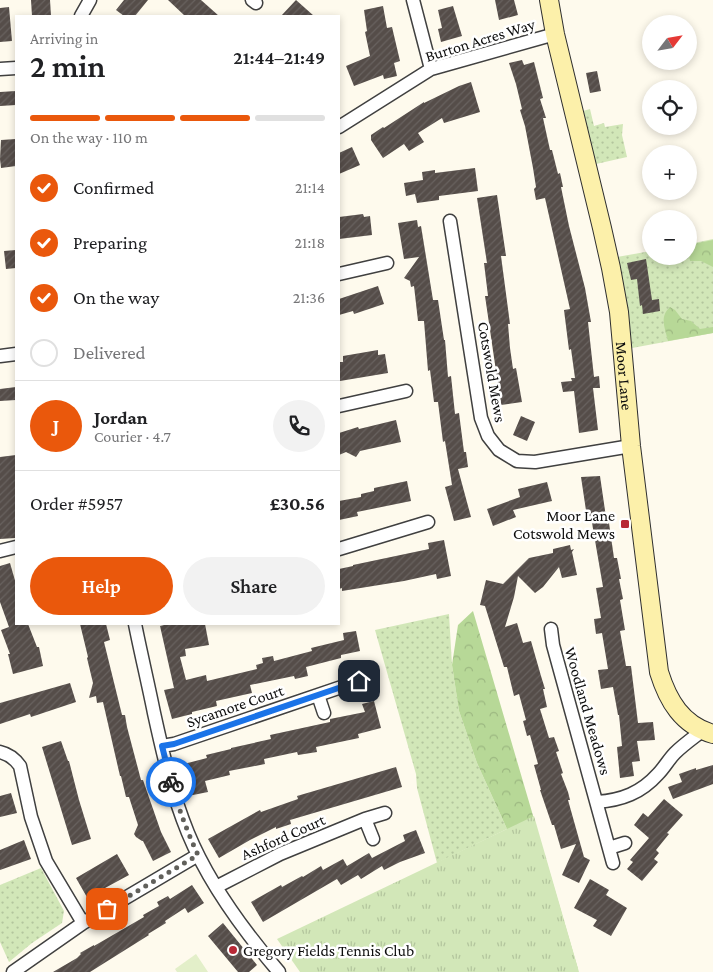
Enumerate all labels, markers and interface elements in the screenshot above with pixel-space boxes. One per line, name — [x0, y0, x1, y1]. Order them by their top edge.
street label: Burton Acres Way — [423, 15, 538, 66]
north arrow — [642, 15, 698, 70]
map controls — [642, 15, 697, 265]
text: Arriving in — [30, 30, 98, 47]
text: 21:44–21:49 — [233, 47, 325, 68]
text: 2 min — [30, 48, 105, 84]
button: locate — [642, 80, 697, 135]
text: On the way · 110 m — [30, 129, 148, 146]
button: + — [642, 145, 697, 200]
icon: check — [30, 174, 58, 202]
text: Confirmed — [73, 177, 154, 198]
text: 21:14 — [295, 179, 325, 196]
button: − — [642, 210, 697, 265]
icon: check — [30, 229, 58, 257]
text: Preparing — [73, 232, 147, 253]
text: 21:18 — [294, 234, 325, 251]
icon: check — [30, 284, 58, 312]
text: On the way — [73, 287, 159, 308]
text: 21:36 — [293, 289, 325, 306]
street label: Cotswold Mews — [475, 320, 509, 424]
street label: Moor Lane — [613, 341, 636, 411]
text: Delivered — [73, 342, 146, 363]
button: phone — [273, 400, 325, 452]
text: Jordan — [94, 407, 148, 428]
text: J — [53, 415, 59, 436]
text: Courier · 4.7 — [94, 428, 171, 445]
text: Order #5957 — [30, 493, 123, 514]
text: £30.56 — [270, 493, 325, 514]
place label: Moor Lane Cotswold Mews — [513, 507, 615, 542]
marker: Moor Lane Cotswold Mews — [619, 518, 631, 530]
button: Help — [30, 557, 173, 615]
button: Share — [183, 557, 325, 615]
street label: Woodland Meadows — [562, 645, 614, 777]
pin — [338, 660, 380, 702]
icon: home — [345, 667, 373, 695]
street label: Sycamore Court — [184, 681, 287, 732]
courier — [146, 757, 196, 807]
icon: bike — [157, 768, 185, 796]
street label: Ashford Court — [238, 811, 328, 863]
pin — [86, 888, 128, 930]
icon: bag — [93, 895, 121, 923]
place label: Gregory Fields Tennis Club — [243, 942, 414, 960]
marker: Gregory Fields Tennis Club — [227, 944, 239, 956]

